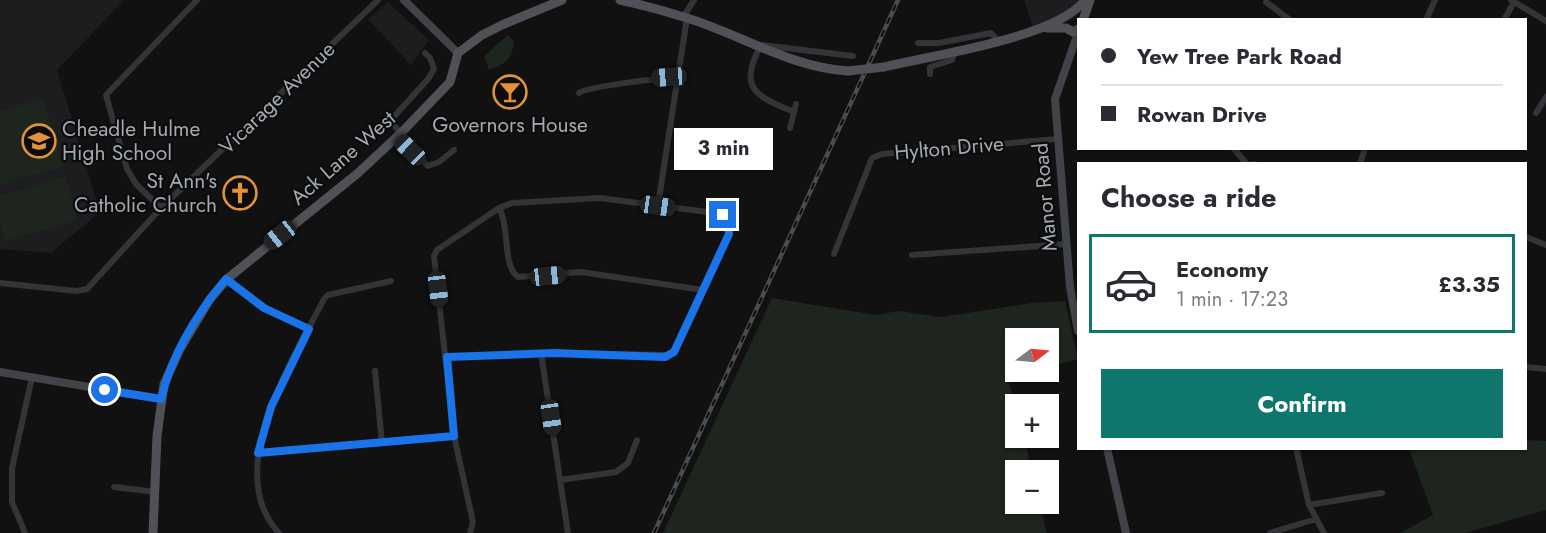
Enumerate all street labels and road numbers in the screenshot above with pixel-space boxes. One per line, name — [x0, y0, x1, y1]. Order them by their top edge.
street label: Vicarage Avenue — [212, 35, 342, 161]
street label: Ack Lane West — [284, 104, 402, 212]
street label: Hylton Drive — [893, 128, 1005, 168]
street label: Manor Road — [1025, 142, 1065, 252]

